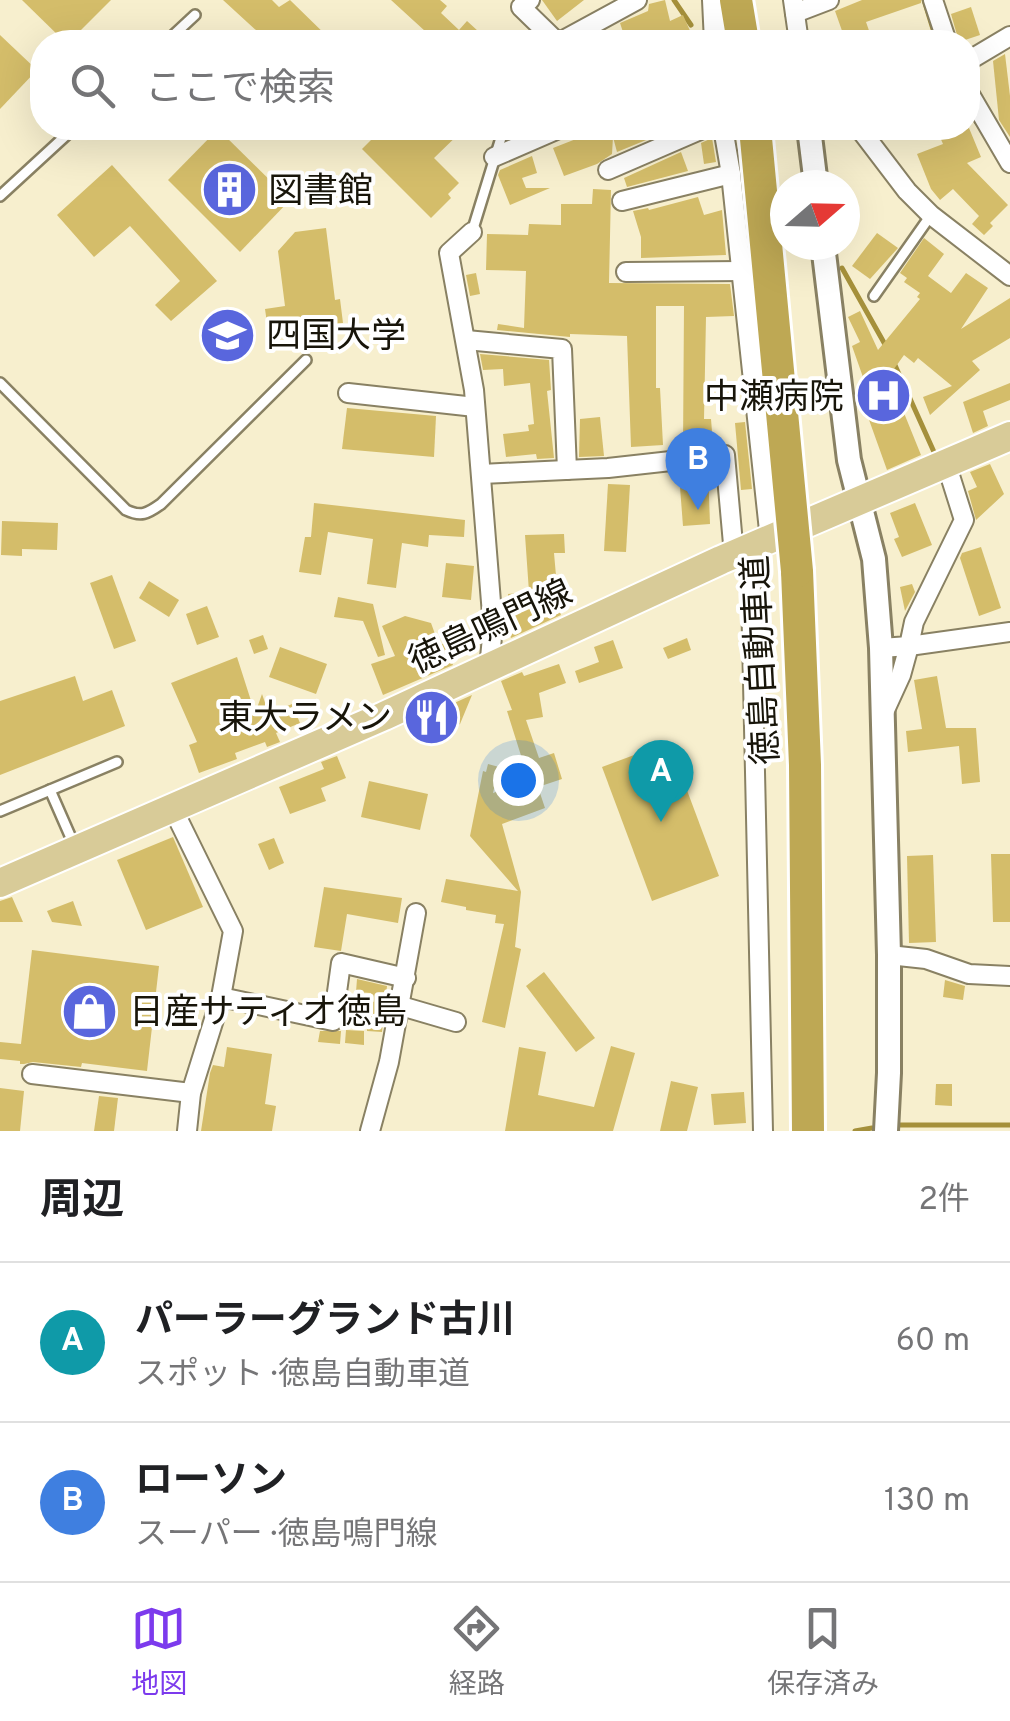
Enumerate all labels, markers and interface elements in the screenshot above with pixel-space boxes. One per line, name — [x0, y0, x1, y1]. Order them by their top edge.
search box — [30, 30, 980, 140]
icon: search — [65, 58, 120, 113]
text: ここで検索 — [145, 66, 335, 115]
building icon: 図書館 — [199, 160, 259, 220]
north arrow — [770, 170, 860, 260]
place label: 図書館 — [268, 171, 373, 215]
school or university icon: 四国大学 — [197, 305, 257, 365]
place label: 四国大学 — [266, 316, 406, 360]
hospital icon: 中瀬病院 — [853, 366, 913, 426]
place label: 中瀬病院 — [704, 377, 844, 421]
pin: B — [666, 428, 730, 510]
street label: 徳島自動車道 — [736, 554, 790, 766]
street label: 徳島鳴門線 — [403, 572, 580, 686]
restaurant icon: 東大ラメン — [401, 687, 461, 747]
place label: 東大ラメン — [218, 698, 392, 742]
pin: A — [628, 740, 694, 822]
your location — [493, 755, 544, 806]
shop icon: 日産サティオ徳島 — [60, 981, 120, 1041]
place label: 日産サティオ徳島 — [129, 992, 407, 1036]
text: 周辺 — [40, 1176, 124, 1229]
text: 2件 — [918, 1181, 970, 1221]
text: パーラーグランド古川 — [135, 1298, 515, 1347]
text: A — [61, 1322, 84, 1362]
text: 60 m — [896, 1322, 970, 1362]
text: スポット · 徳島自動車道 — [135, 1356, 470, 1396]
text: ローソン — [135, 1458, 287, 1507]
text: B — [61, 1482, 84, 1522]
text: 130 m — [884, 1482, 970, 1522]
text: スーパー · 徳島鳴門線 — [135, 1516, 438, 1556]
tab: 地図 — [131, 1601, 187, 1704]
tab: 経路 — [449, 1601, 505, 1704]
tab: 保存済み — [767, 1601, 879, 1704]

